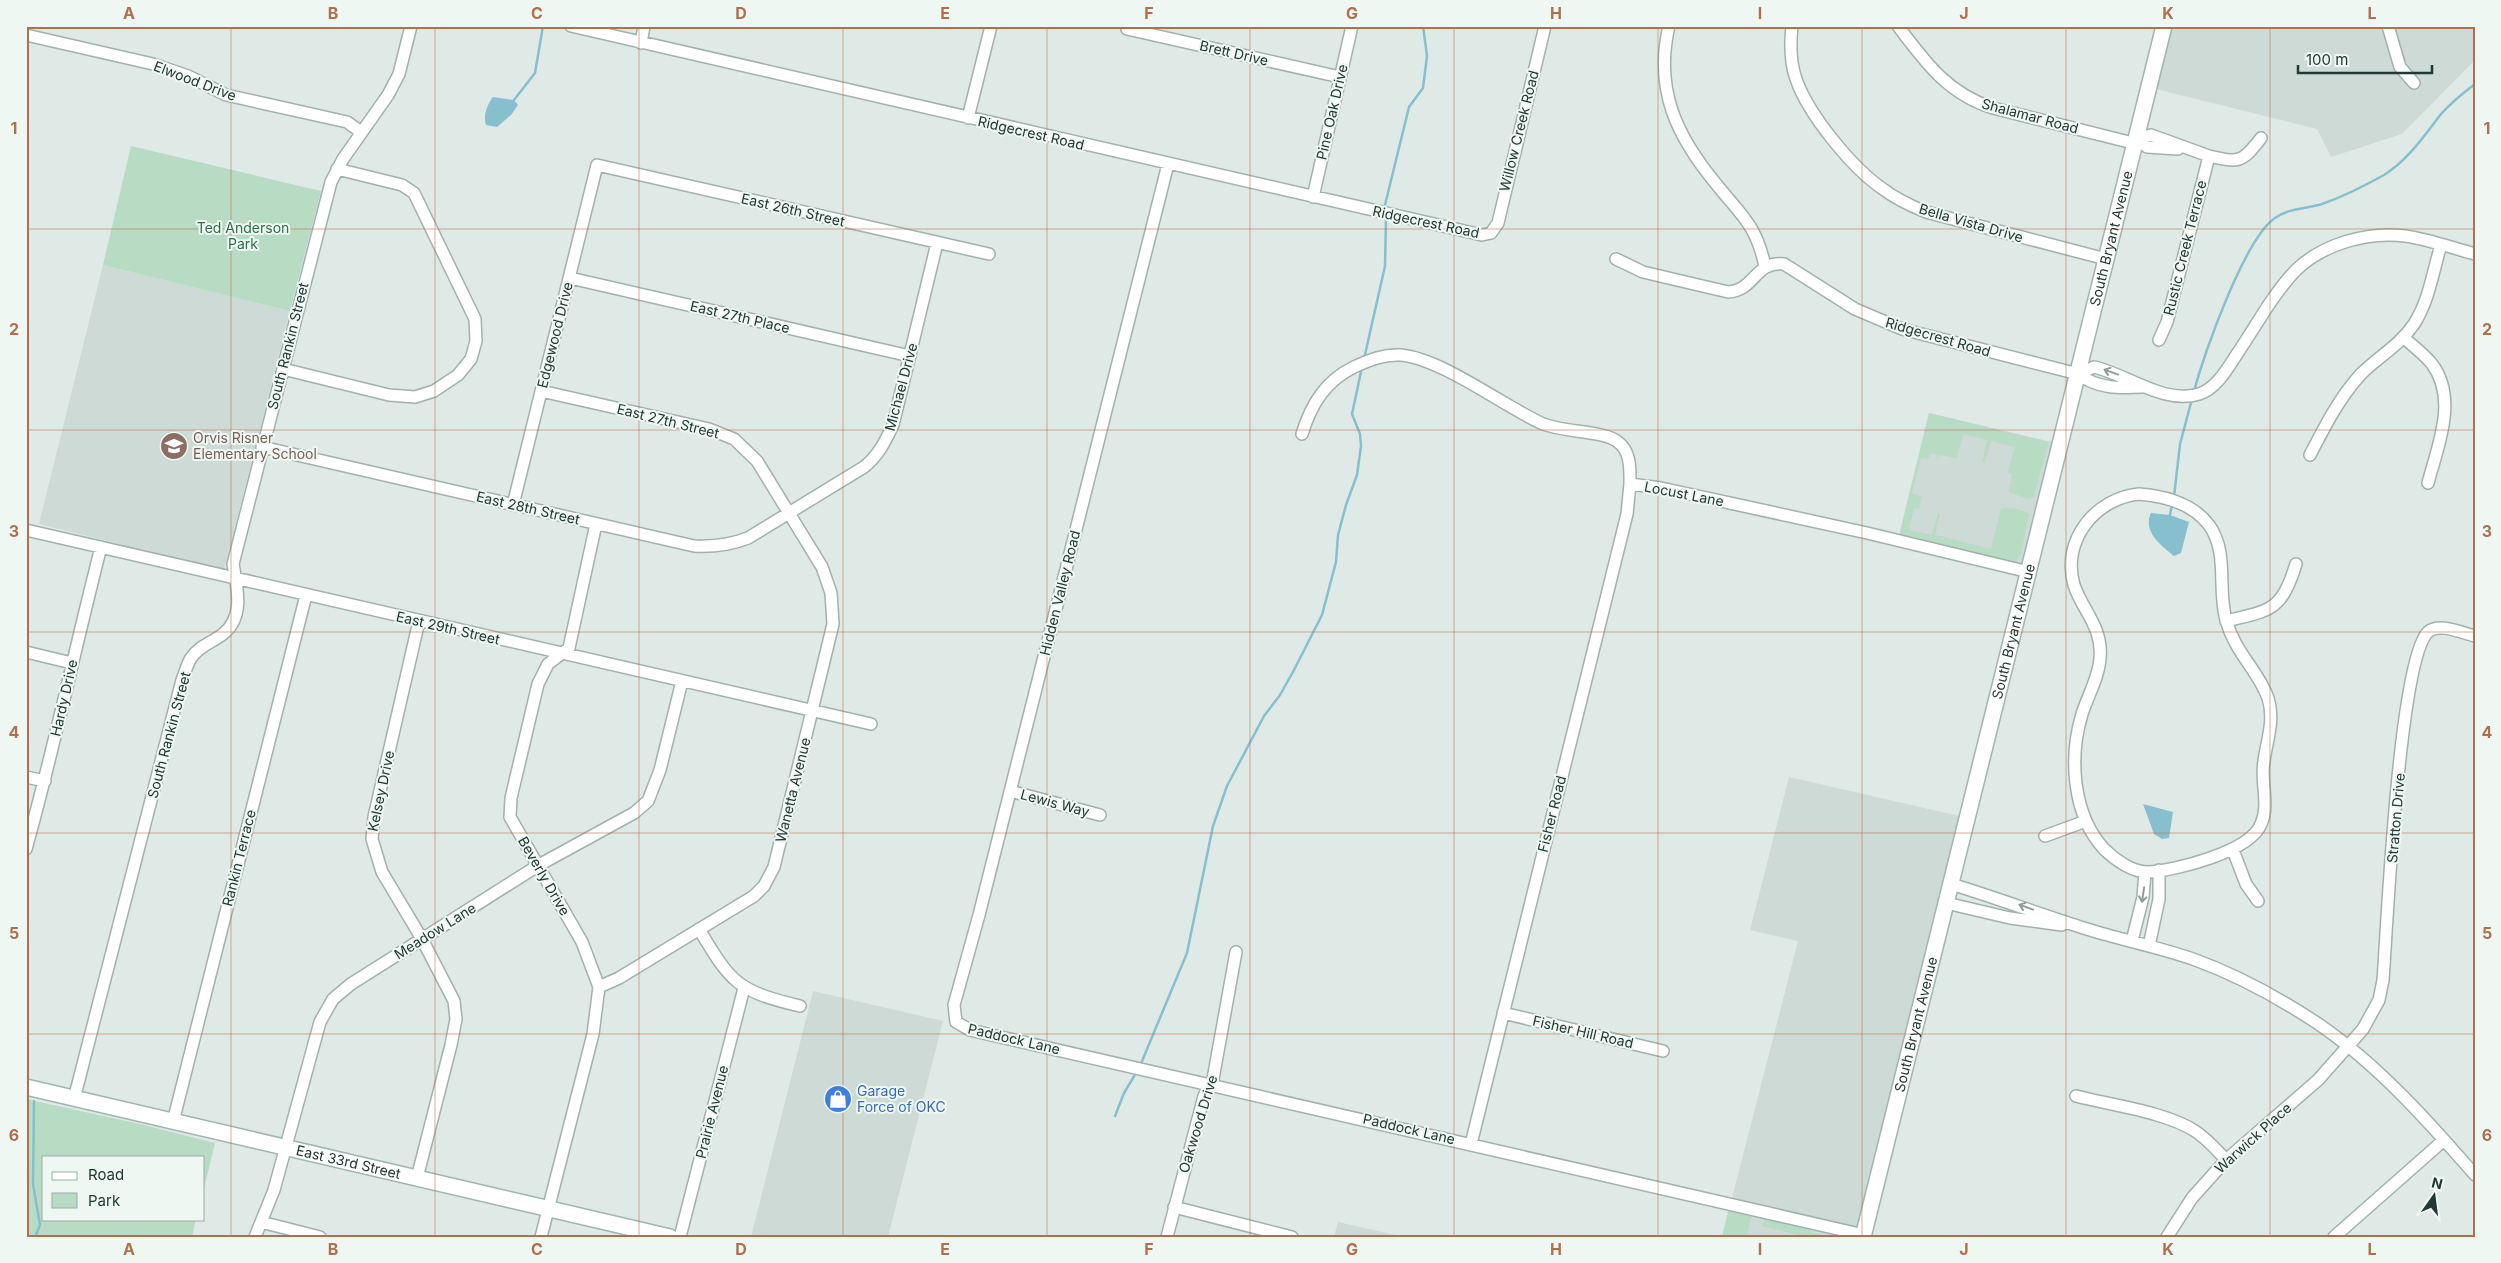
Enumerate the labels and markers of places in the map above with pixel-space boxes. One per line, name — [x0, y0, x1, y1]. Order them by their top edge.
place label: Orvis Risner Elementary School — [193, 429, 317, 462]
school or university icon: Orvis Risner Elementary School — [159, 431, 189, 461]
place label: Garage Force of OKC — [857, 1082, 946, 1115]
shop icon: Garage Force of OKC — [823, 1084, 853, 1114]

